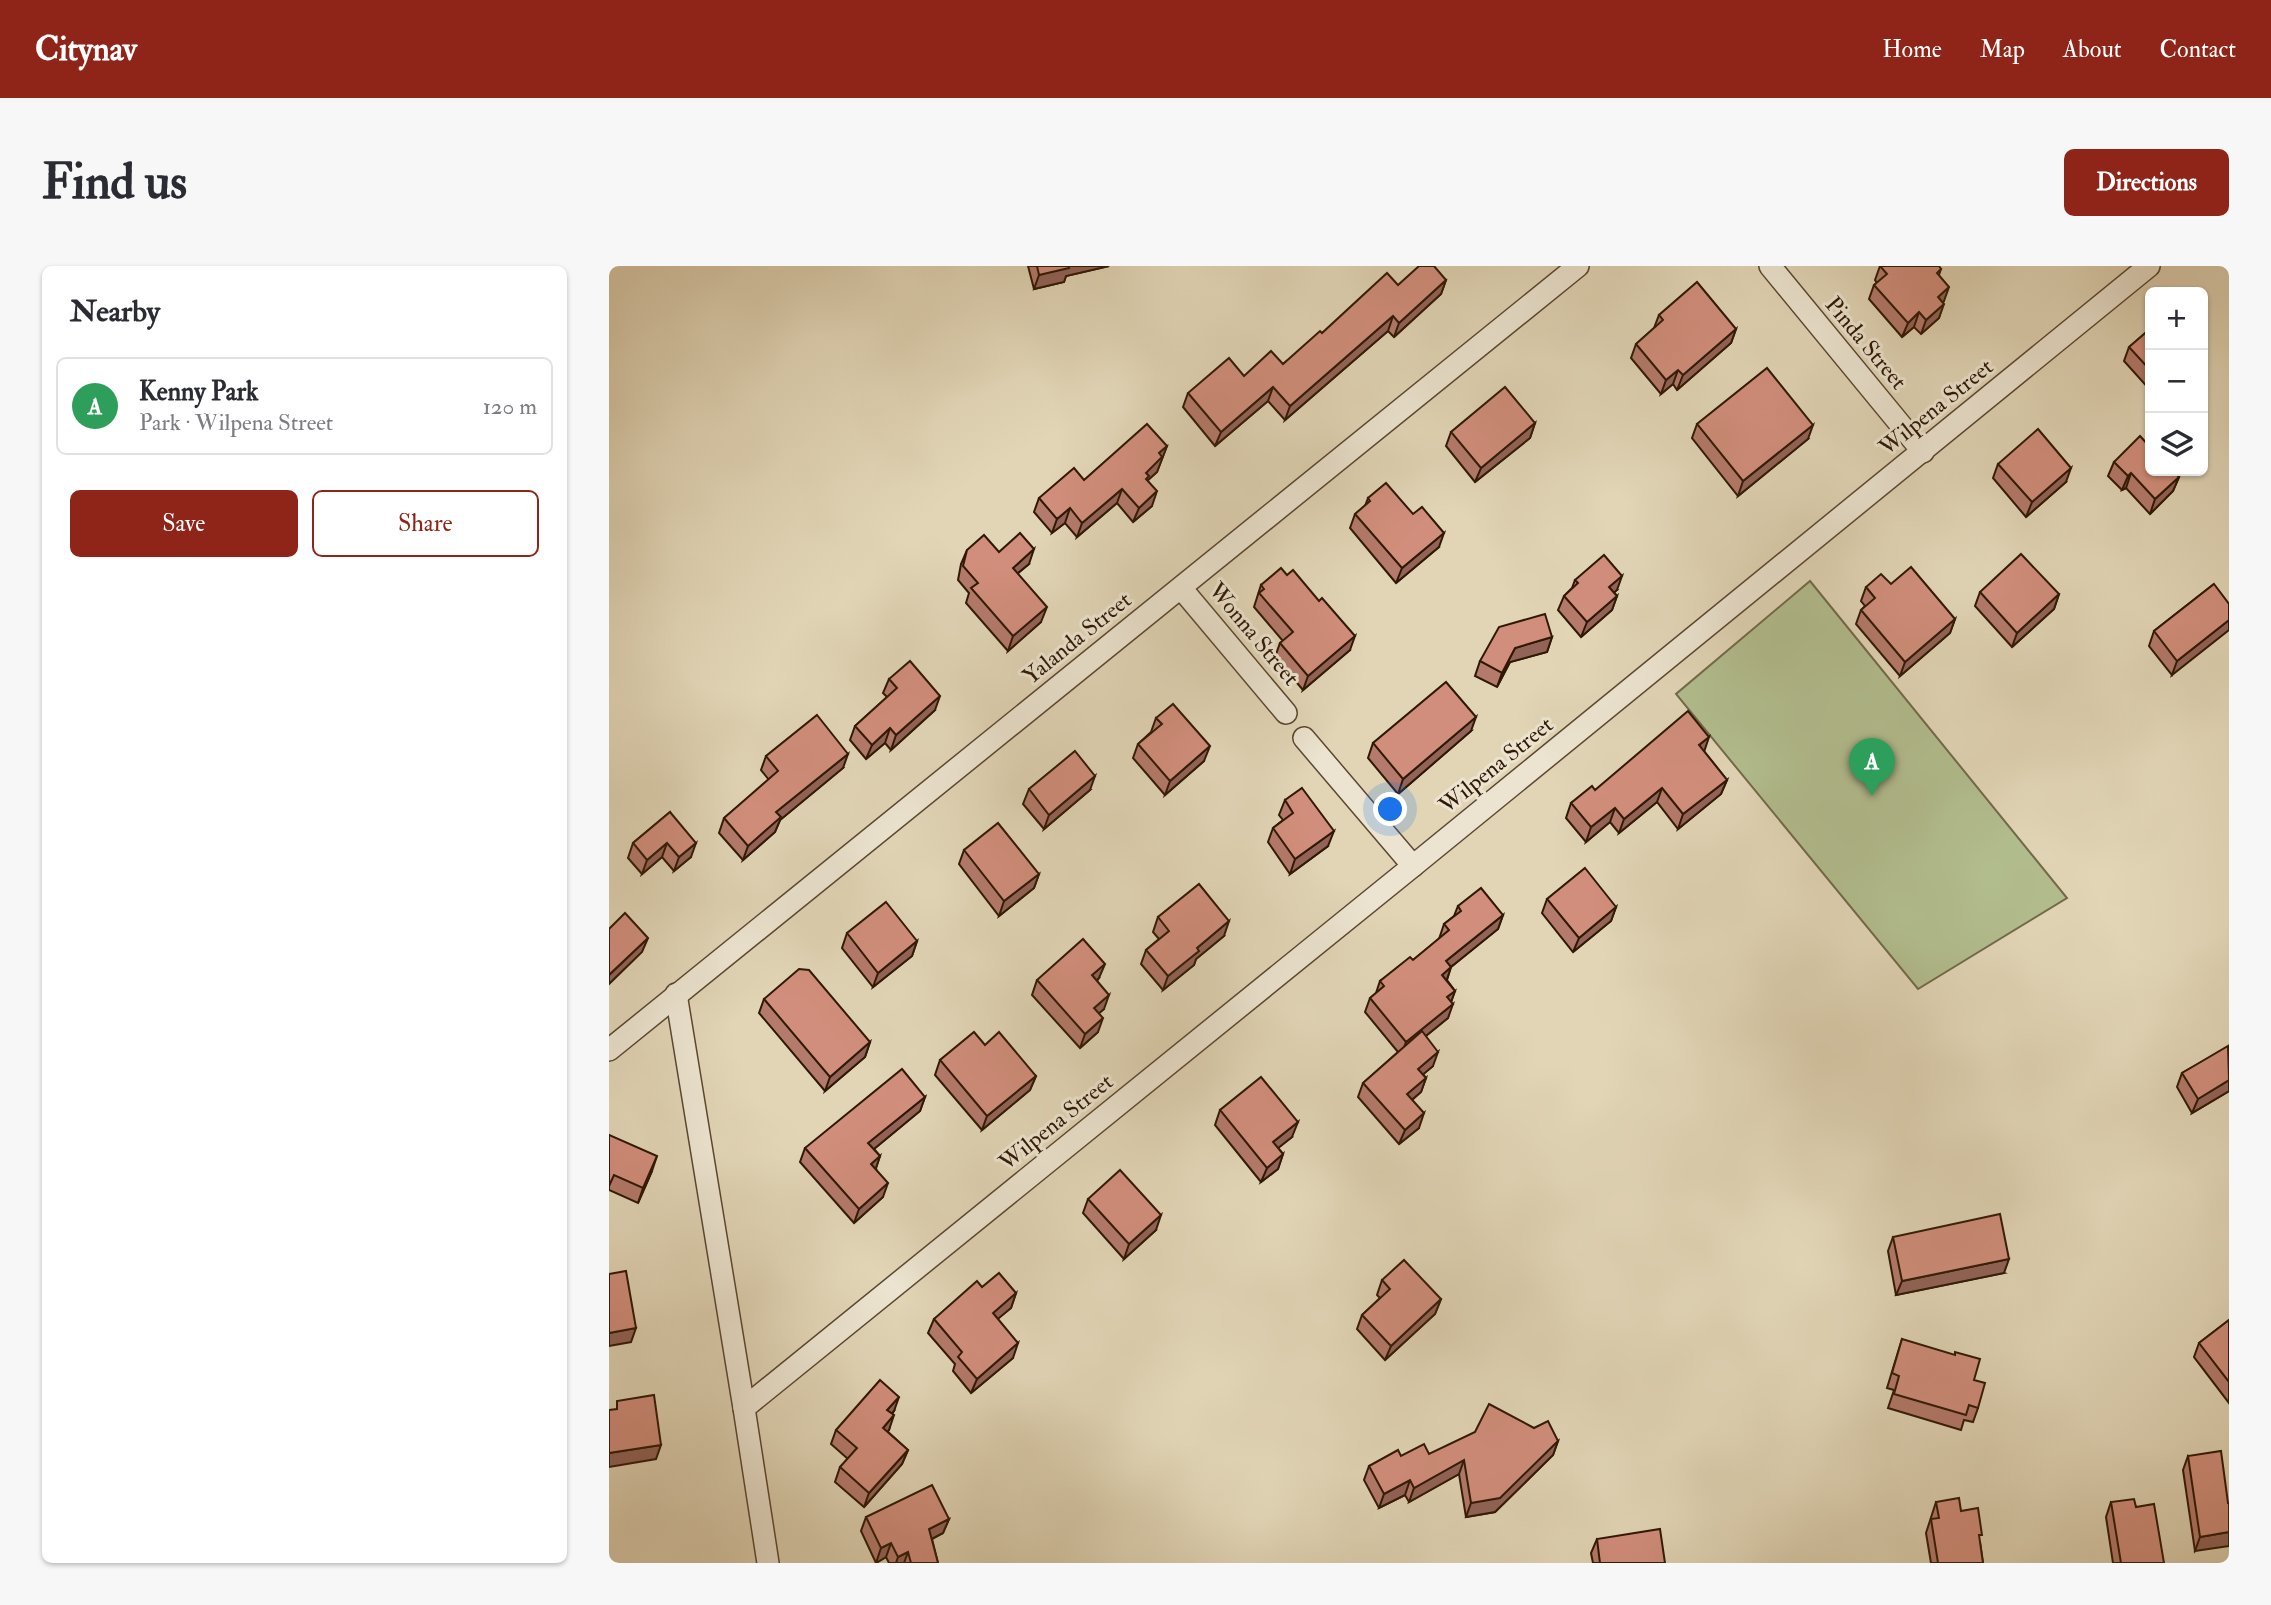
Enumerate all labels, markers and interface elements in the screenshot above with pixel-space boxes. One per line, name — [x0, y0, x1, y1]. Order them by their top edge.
text: Citynav — [35, 29, 137, 70]
text: Home — [1882, 34, 1942, 65]
text: Map — [1980, 34, 2025, 65]
text: About — [2063, 34, 2122, 65]
text: Contact — [2160, 34, 2236, 65]
button: Directions — [2064, 149, 2229, 216]
text: Find us — [42, 152, 187, 213]
map controls — [2145, 287, 2208, 476]
button: + — [2145, 287, 2208, 350]
street label: Pinda Street — [1819, 291, 1913, 395]
text: Nearby — [70, 293, 160, 330]
button: − — [2145, 350, 2208, 413]
street label: Wilpena Street — [1872, 352, 1999, 463]
text: Kenny Park — [139, 376, 258, 408]
text: A — [88, 392, 102, 421]
text: 120 m — [483, 392, 537, 421]
text: Park · Wilpena Street — [139, 408, 333, 437]
button: layers — [2145, 413, 2208, 476]
button: Save — [70, 490, 298, 557]
button: Share — [312, 490, 539, 557]
street label: Wonna Street — [1202, 576, 1306, 692]
street label: Yalanda Street — [1017, 585, 1137, 691]
street label: Wilpena Street — [1432, 710, 1559, 821]
pin: A — [1849, 738, 1895, 796]
your location — [1373, 792, 1407, 826]
street label: Wilpena Street — [992, 1067, 1119, 1178]

